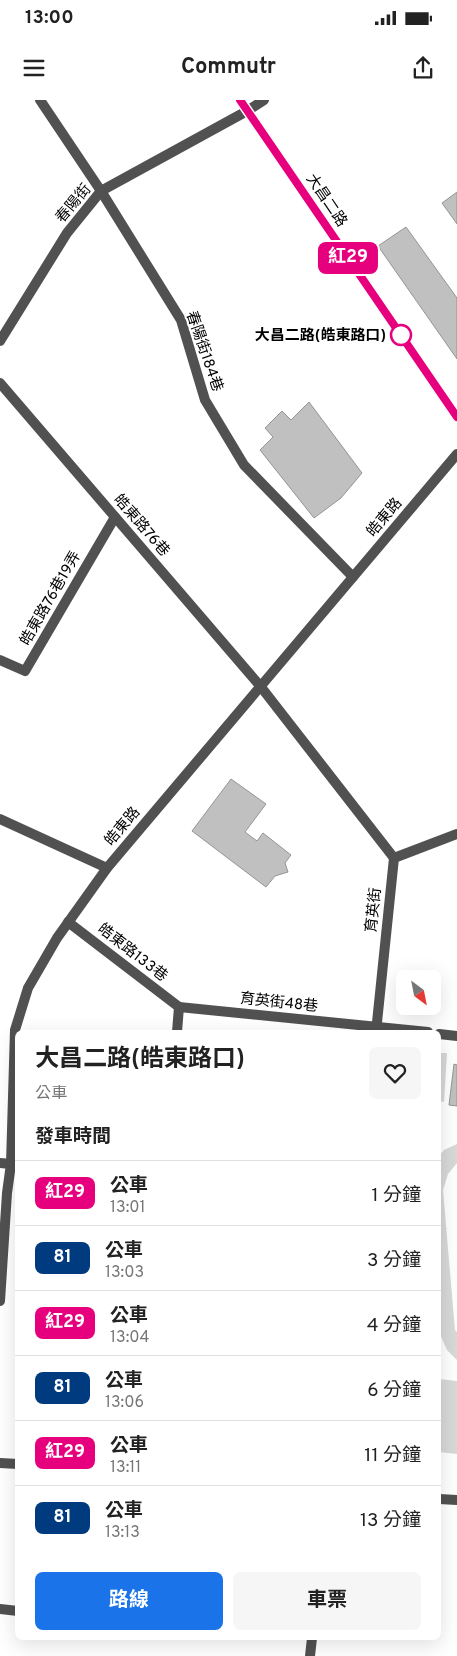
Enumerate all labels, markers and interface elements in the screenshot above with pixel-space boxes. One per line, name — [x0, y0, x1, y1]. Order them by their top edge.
text: 13:00 — [25, 6, 74, 30]
icon: menu — [20, 54, 48, 82]
text: Commutr — [181, 54, 276, 81]
icon: share — [409, 54, 437, 82]
street label: 大昌二路 — [301, 171, 350, 231]
street label: 春陽街 — [52, 181, 96, 227]
line badge: 紅29 — [319, 242, 377, 274]
text: 紅29 — [328, 246, 368, 269]
street label: 春陽街184巷 — [181, 309, 226, 394]
marker: 大昌二路(皓東路口) — [390, 324, 412, 346]
place label: 大昌二路(皓東路口) — [255, 327, 386, 346]
street label: 皓東路76巷 — [109, 491, 173, 561]
street label: 皓東路 — [363, 495, 407, 541]
street label: 皓東路76巷19弄 — [17, 548, 86, 649]
street label: 皓東路 — [101, 804, 145, 850]
street label: 育英街 — [363, 887, 386, 934]
street label: 皓東路133巷 — [93, 920, 171, 986]
north arrow — [396, 970, 441, 1015]
map controls — [396, 970, 441, 1015]
street label: 育英街48巷 — [239, 990, 319, 1017]
text: 大昌二路(皓東路口) — [35, 1045, 245, 1075]
button: heart — [369, 1047, 421, 1099]
text: 公車 — [35, 1084, 67, 1104]
text: 發車時間 — [35, 1125, 111, 1149]
text: 公車 — [110, 1174, 148, 1198]
text: 紅29 — [45, 1181, 85, 1204]
text: 1 分鐘 — [371, 1184, 421, 1208]
text: 13:01 — [110, 1198, 146, 1218]
text: 公車 — [105, 1239, 143, 1263]
text: 81 — [53, 1246, 72, 1269]
text: 3 分鐘 — [367, 1249, 421, 1273]
text: 13:03 — [105, 1263, 144, 1283]
text: 公車 — [110, 1304, 148, 1328]
text: 紅29 — [45, 1311, 85, 1334]
text: 4 分鐘 — [367, 1314, 421, 1338]
text: 13:04 — [110, 1328, 150, 1348]
text: 公車 — [105, 1369, 143, 1393]
text: 81 — [53, 1376, 72, 1399]
text: 6 分鐘 — [367, 1379, 421, 1403]
text: 13:06 — [105, 1393, 144, 1413]
text: 公車 — [110, 1434, 148, 1458]
text: 紅29 — [45, 1441, 85, 1464]
text: 11 分鐘 — [364, 1444, 421, 1468]
text: 13:11 — [110, 1458, 141, 1478]
text: 公車 — [105, 1499, 143, 1523]
text: 81 — [53, 1506, 72, 1529]
text: 13 分鐘 — [360, 1509, 421, 1533]
text: 13:13 — [105, 1523, 140, 1543]
button: 路線 — [35, 1572, 223, 1630]
button: 車票 — [233, 1572, 421, 1630]

